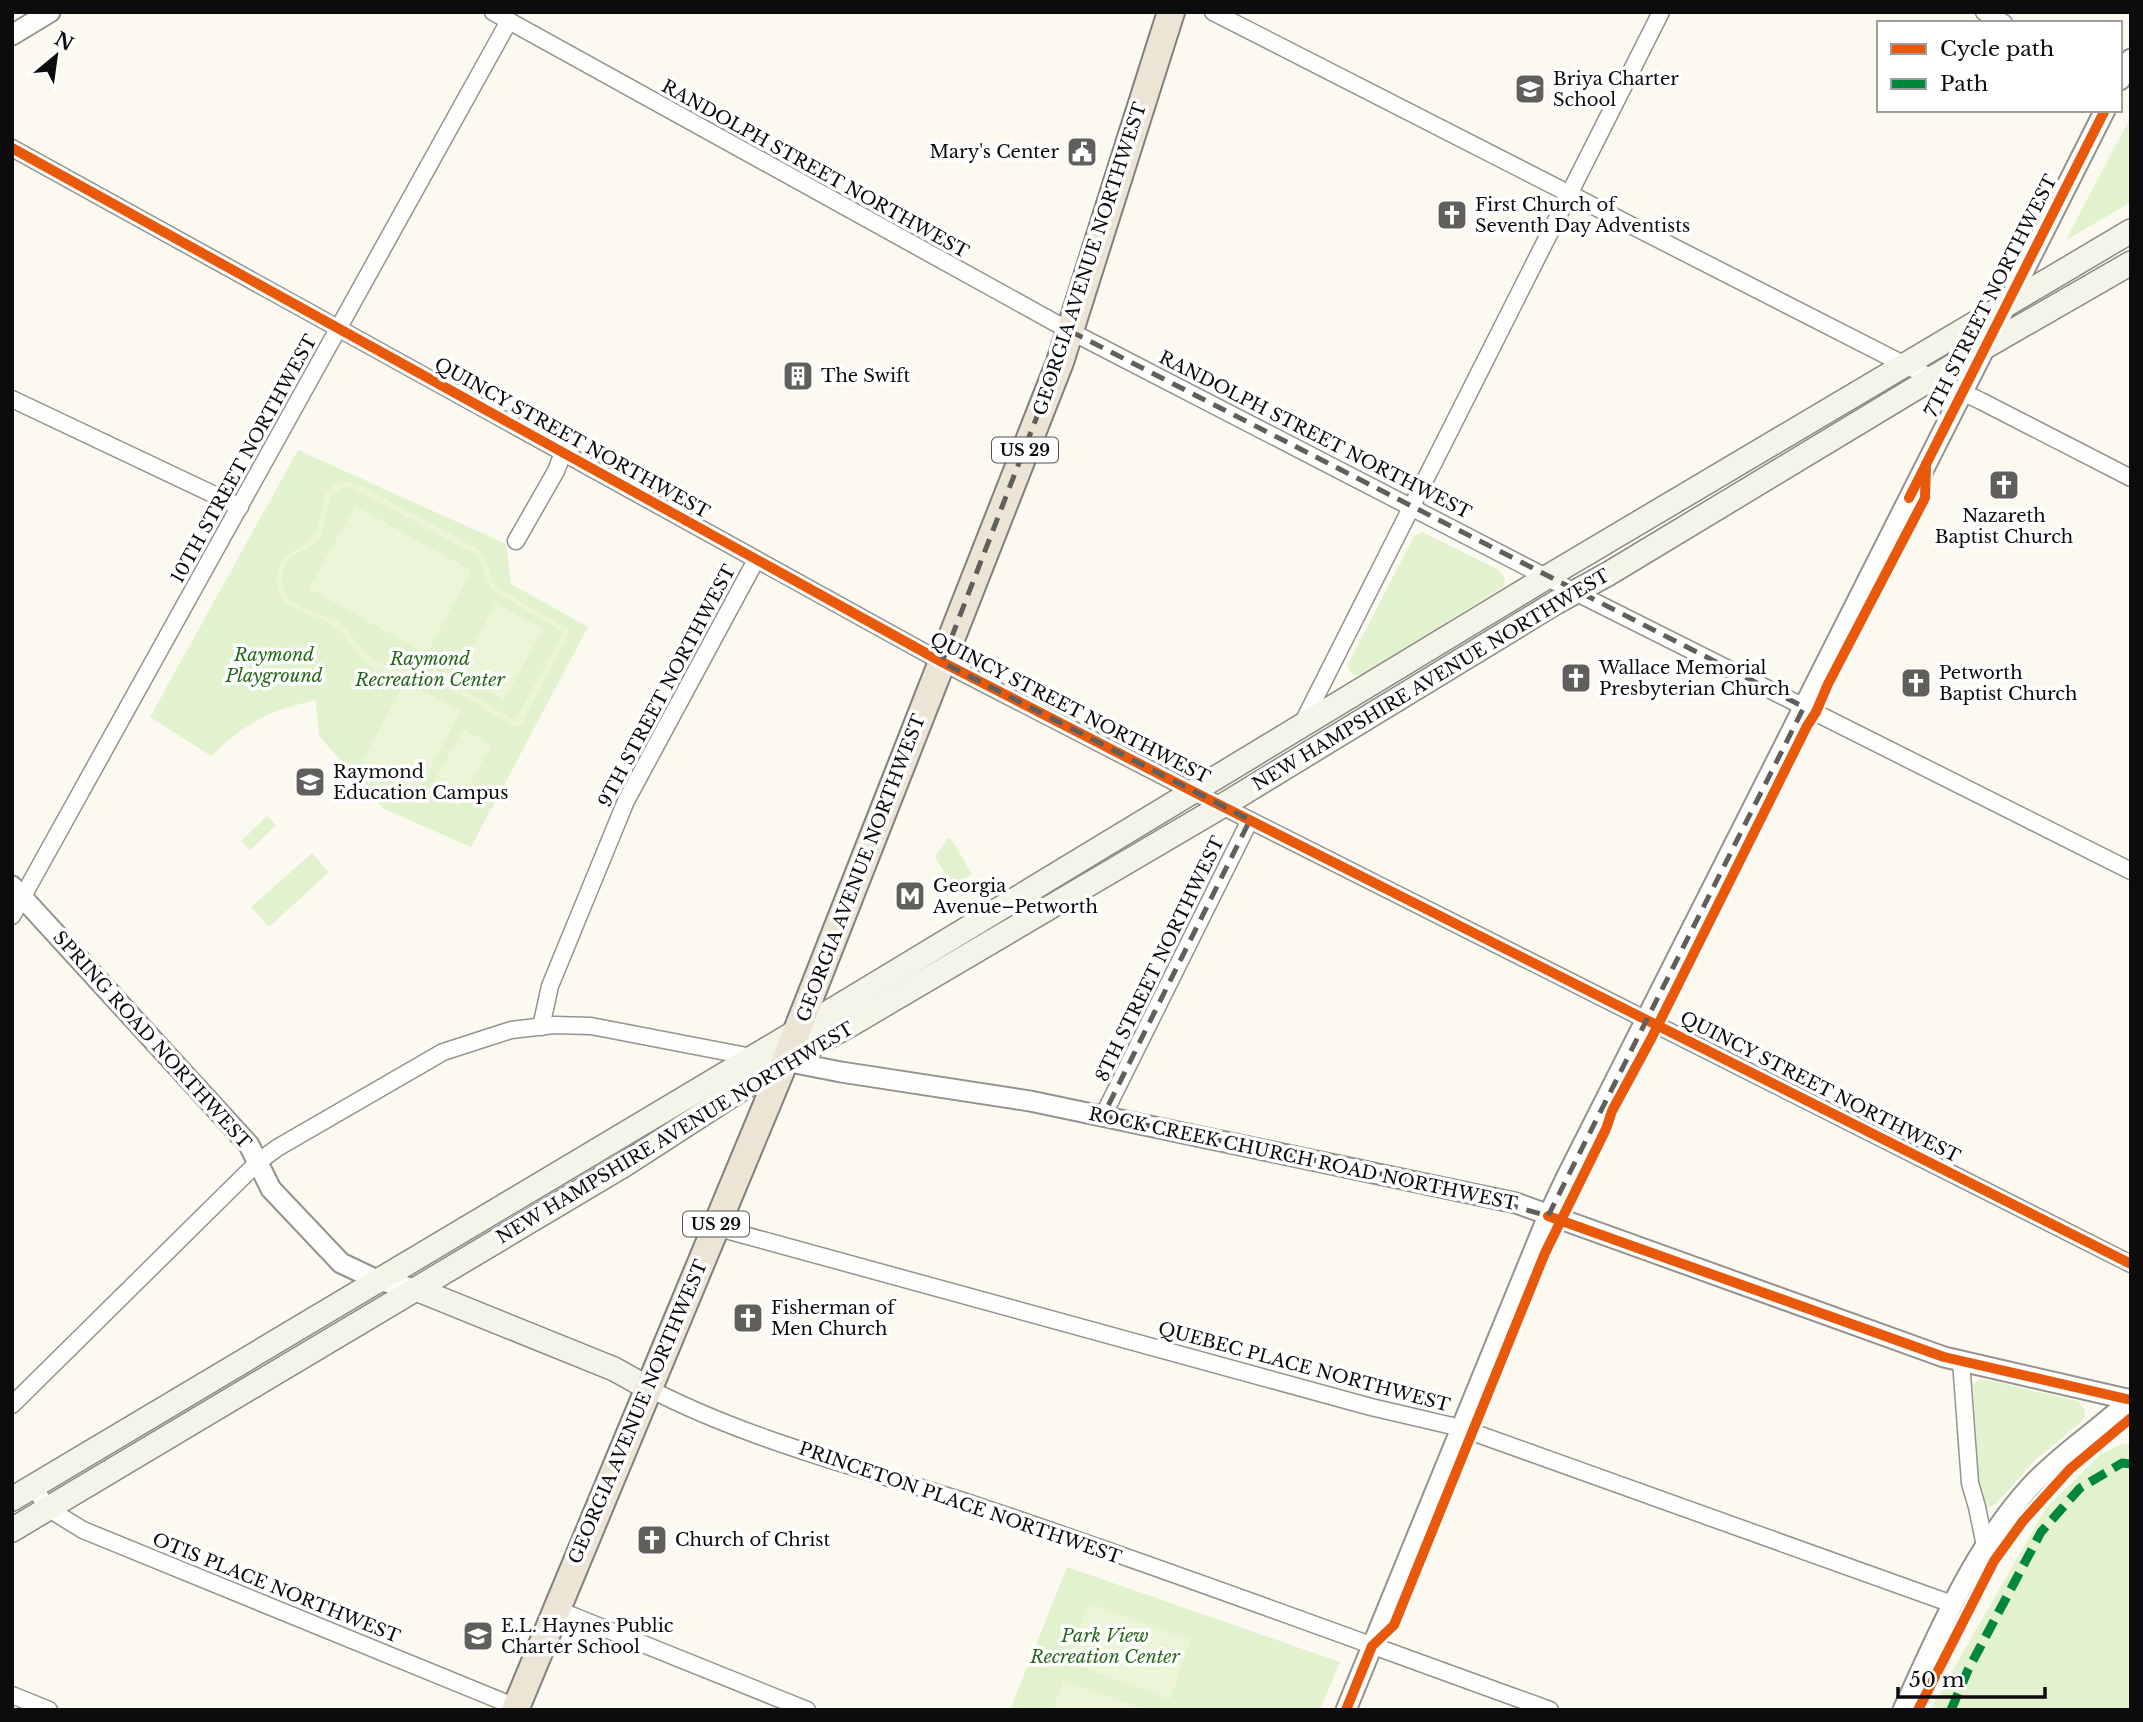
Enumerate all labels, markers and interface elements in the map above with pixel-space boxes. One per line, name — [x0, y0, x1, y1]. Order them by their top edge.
north arrow — [21, 21, 91, 91]
legend — [1877, 21, 2122, 112]
text: N — [51, 27, 78, 56]
text: Cycle path — [1940, 36, 2054, 62]
place label: Briya Charter School — [1553, 68, 1679, 111]
text: Path — [1940, 71, 1988, 97]
school or university icon: Briya Charter School — [1513, 72, 1547, 106]
street label: RANDOLPH STREET NORTHWEST — [658, 75, 973, 263]
street label: GEORGIA AVENUE NORTHWEST — [1029, 99, 1151, 418]
public building icon: Mary's Center — [1065, 135, 1099, 169]
place label: Mary's Center — [929, 141, 1059, 163]
street label: 7TH STREET NORTHWEST — [1920, 171, 2062, 421]
place label: First Church of Seventh Day Adventists — [1475, 194, 1690, 237]
church icon: First Church of Seventh Day Adventists — [1435, 198, 1469, 232]
street label: 10TH STREET NORTHWEST — [166, 331, 322, 587]
street label: RANDOLPH STREET NORTHWEST — [1155, 346, 1475, 524]
street label: QUINCY STREET NORTHWEST — [431, 353, 714, 523]
building icon: The Swift — [781, 359, 815, 393]
place label: The Swift — [821, 365, 911, 387]
road number: US 29 — [992, 438, 1058, 463]
church icon: Nazareth Baptist Church — [1987, 468, 2021, 502]
place label: Nazareth Baptist Church — [1935, 505, 2073, 548]
street label: 9TH STREET NORTHWEST — [594, 561, 741, 811]
street label: NEW HAMPSHIRE AVENUE NORTHWEST — [1249, 564, 1614, 796]
street label: QUINCY STREET NORTHWEST — [926, 628, 1214, 789]
park label: Raymond Playground — [224, 644, 323, 687]
park label: Raymond Recreation Center — [354, 648, 506, 691]
place label: Wallace Memorial Presbyterian Church — [1598, 657, 1790, 700]
church icon: Wallace Memorial Presbyterian Church — [1559, 661, 1593, 695]
place label: Petworth Baptist Church — [1939, 662, 2077, 705]
church icon: Petworth Baptist Church — [1899, 666, 1933, 700]
street label: GEORGIA AVENUE NORTHWEST — [792, 711, 930, 1025]
place label: Raymond Education Campus — [333, 761, 508, 804]
school or university icon: Raymond Education Campus — [293, 765, 327, 799]
street label: 8TH STREET NORTHWEST — [1091, 832, 1229, 1085]
place label: Georgia Avenue–Petworth — [932, 875, 1098, 918]
metro station icon: Georgia Avenue–Petworth — [893, 879, 927, 913]
street label: SPRING ROAD NORTHWEST — [48, 927, 256, 1154]
street label: QUINCY STREET NORTHWEST — [1676, 1007, 1964, 1168]
street label: NEW HAMPSHIRE AVENUE NORTHWEST — [493, 1017, 858, 1249]
street label: ROCK CREEK CHURCH ROAD NORTHWEST — [1087, 1103, 1520, 1215]
road number: US 29 — [683, 1212, 749, 1236]
street label: GEORGIA AVENUE NORTHWEST — [564, 1256, 712, 1567]
place label: Fisherman of Men Church — [771, 1297, 897, 1340]
church icon: Fisherman of Men Church — [731, 1301, 765, 1335]
street label: QUEBEC PLACE NORTHWEST — [1156, 1317, 1453, 1417]
street label: PRINCETON PLACE NORTHWEST — [796, 1437, 1125, 1569]
church icon: Church of Christ — [635, 1523, 669, 1557]
street label: OTIS PLACE NORTHWEST — [149, 1528, 403, 1648]
place label: Church of Christ — [675, 1529, 831, 1551]
place label: E.L. Haynes Public Charter School — [501, 1615, 674, 1658]
school or university icon: E.L. Haynes Public Charter School — [461, 1619, 495, 1653]
park label: Park View Recreation Center — [1029, 1625, 1181, 1668]
scale bar — [1898, 1656, 2045, 1700]
text: 50 m — [1909, 1667, 1965, 1693]

